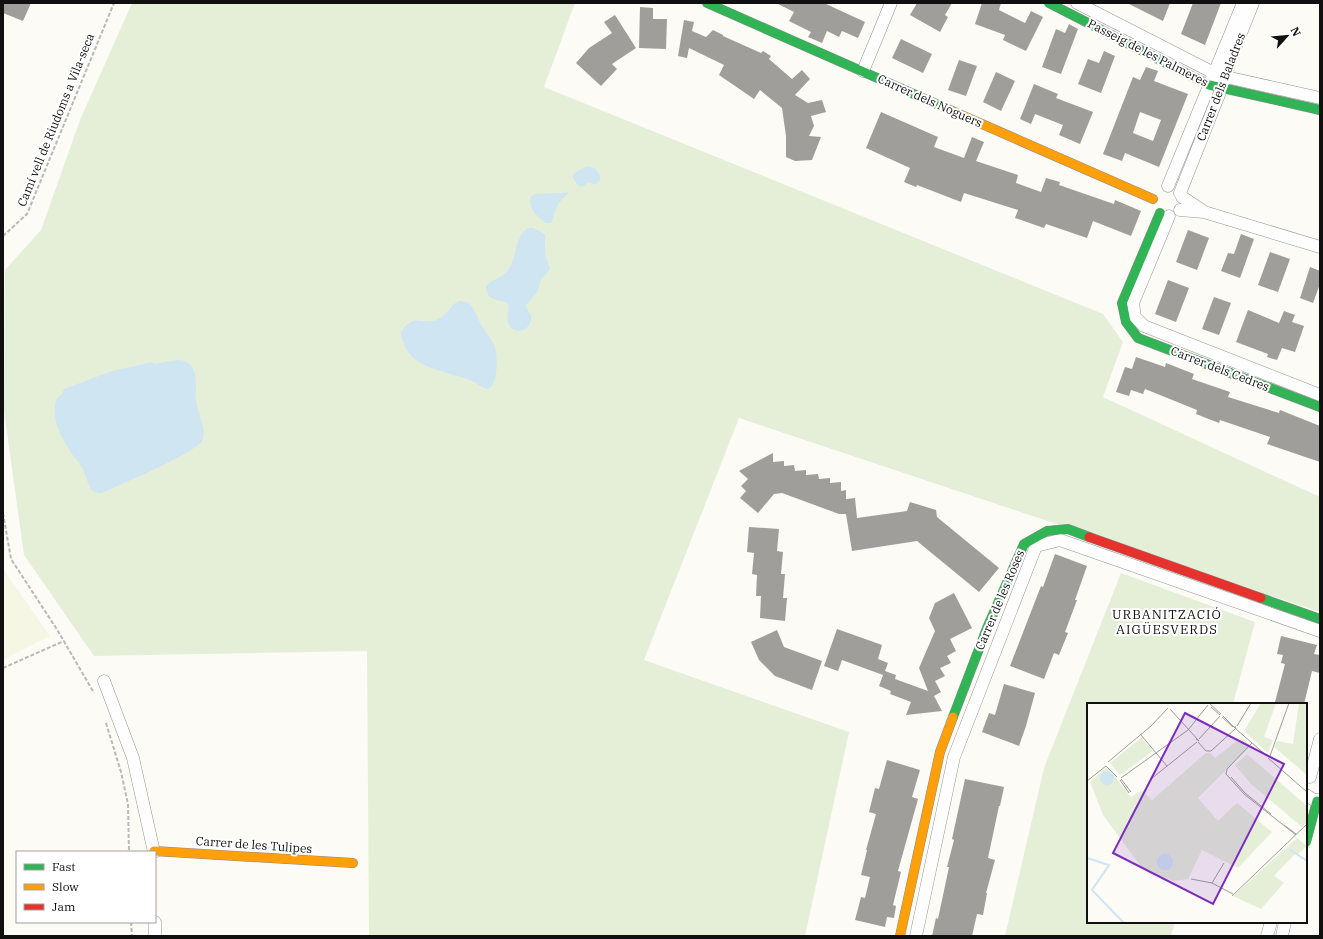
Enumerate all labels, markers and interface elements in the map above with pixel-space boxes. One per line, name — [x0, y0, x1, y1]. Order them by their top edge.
street label: Passeig de les Palmeres — [1085, 16, 1211, 90]
north arrow — [1267, 16, 1307, 56]
text: N — [1288, 24, 1304, 39]
street label: Carrer dels Baladres — [1193, 30, 1248, 143]
street label: Camí vell de Riudoms a Vila-seca — [14, 31, 97, 209]
street label: Carrer dels Noguers — [876, 71, 985, 130]
street label: Carrer dels Cedres — [1169, 343, 1272, 394]
street label: Carrer de les Roses — [972, 547, 1027, 652]
district label: URBANITZACIÓ AIGÜESVERDS — [1112, 606, 1222, 638]
inset map — [1087, 703, 1307, 923]
street label: Carrer de les Tulipes — [195, 833, 313, 856]
legend — [16, 851, 156, 923]
text: Fast — [52, 859, 76, 874]
text: Slow — [52, 879, 79, 894]
text: Jam — [52, 899, 76, 914]

